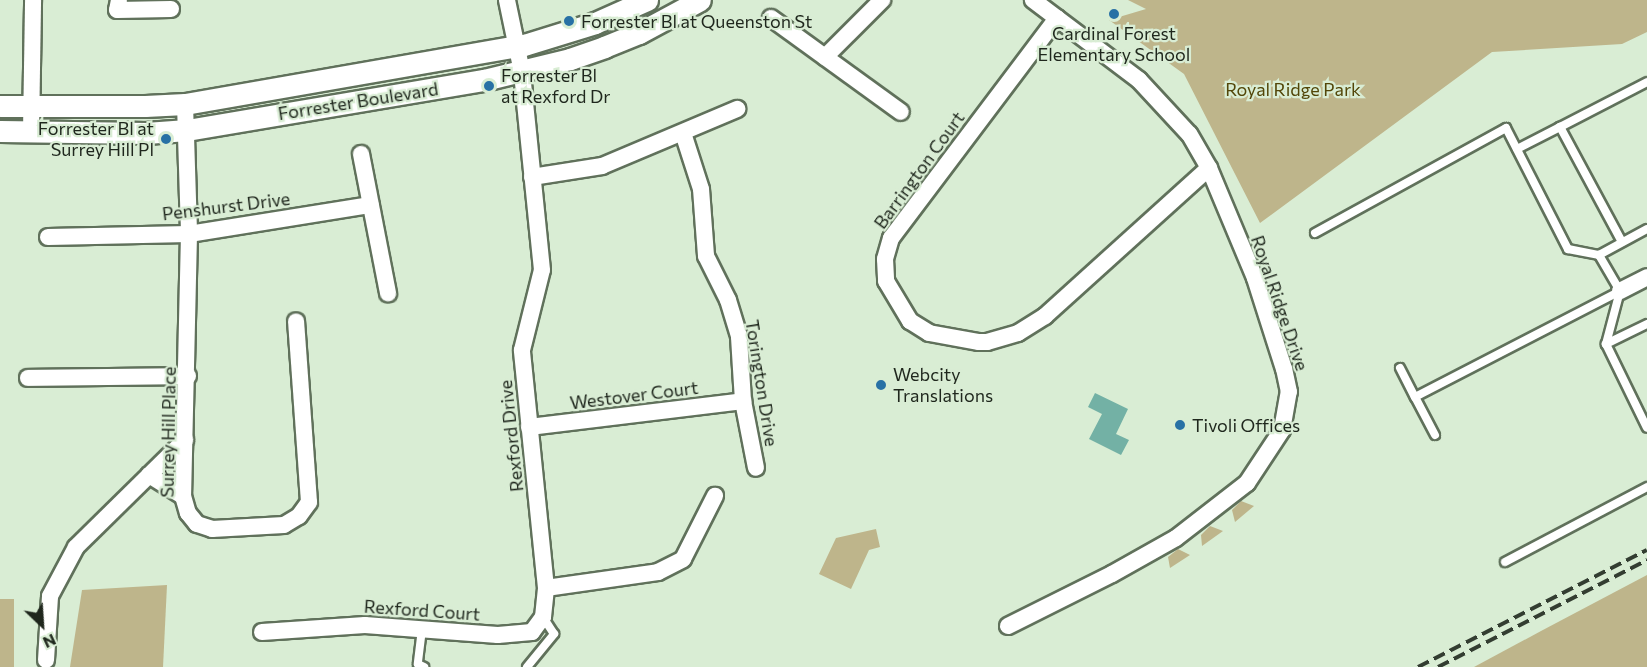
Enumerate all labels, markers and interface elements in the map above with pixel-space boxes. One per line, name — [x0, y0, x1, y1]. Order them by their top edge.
marker: Cardinal Forest Elementary School — [1107, 7, 1121, 21]
place label: Forrester Bl at Queenston St — [581, 10, 812, 32]
marker: Forrester Bl at Queenston St — [562, 14, 576, 28]
place label: Cardinal Forest Elementary School — [1038, 23, 1190, 66]
place label: Forrester Bl at Rexford Dr — [501, 65, 610, 107]
street label: Forrester Boulevard — [276, 78, 440, 124]
park label: Royal Ridge Park — [1225, 78, 1361, 100]
marker: Forrester Bl at Rexford Dr — [482, 79, 496, 93]
street label: Barrington Court — [869, 107, 969, 233]
place label: Forrester Bl at Surrey Hill Pl — [38, 118, 154, 160]
marker: Forrester Bl at Surrey Hill Pl — [159, 132, 173, 146]
street label: Penshurst Drive — [161, 187, 291, 225]
street label: Royal Ridge Drive — [1247, 233, 1313, 373]
street label: Torington Drive — [741, 318, 783, 448]
place label: Webcity Translations — [893, 364, 993, 406]
street label: Surrey Hill Place — [156, 366, 180, 498]
street label: Westover Court — [569, 376, 699, 414]
marker: Webcity Translations — [874, 378, 888, 392]
street label: Rexford Drive — [494, 379, 528, 493]
place label: Tivoli Offices — [1192, 414, 1300, 436]
marker: Tivoli Offices — [1173, 418, 1187, 432]
north arrow — [12, 595, 72, 655]
street label: Rexford Court — [363, 595, 481, 625]
text: N — [40, 631, 59, 653]

